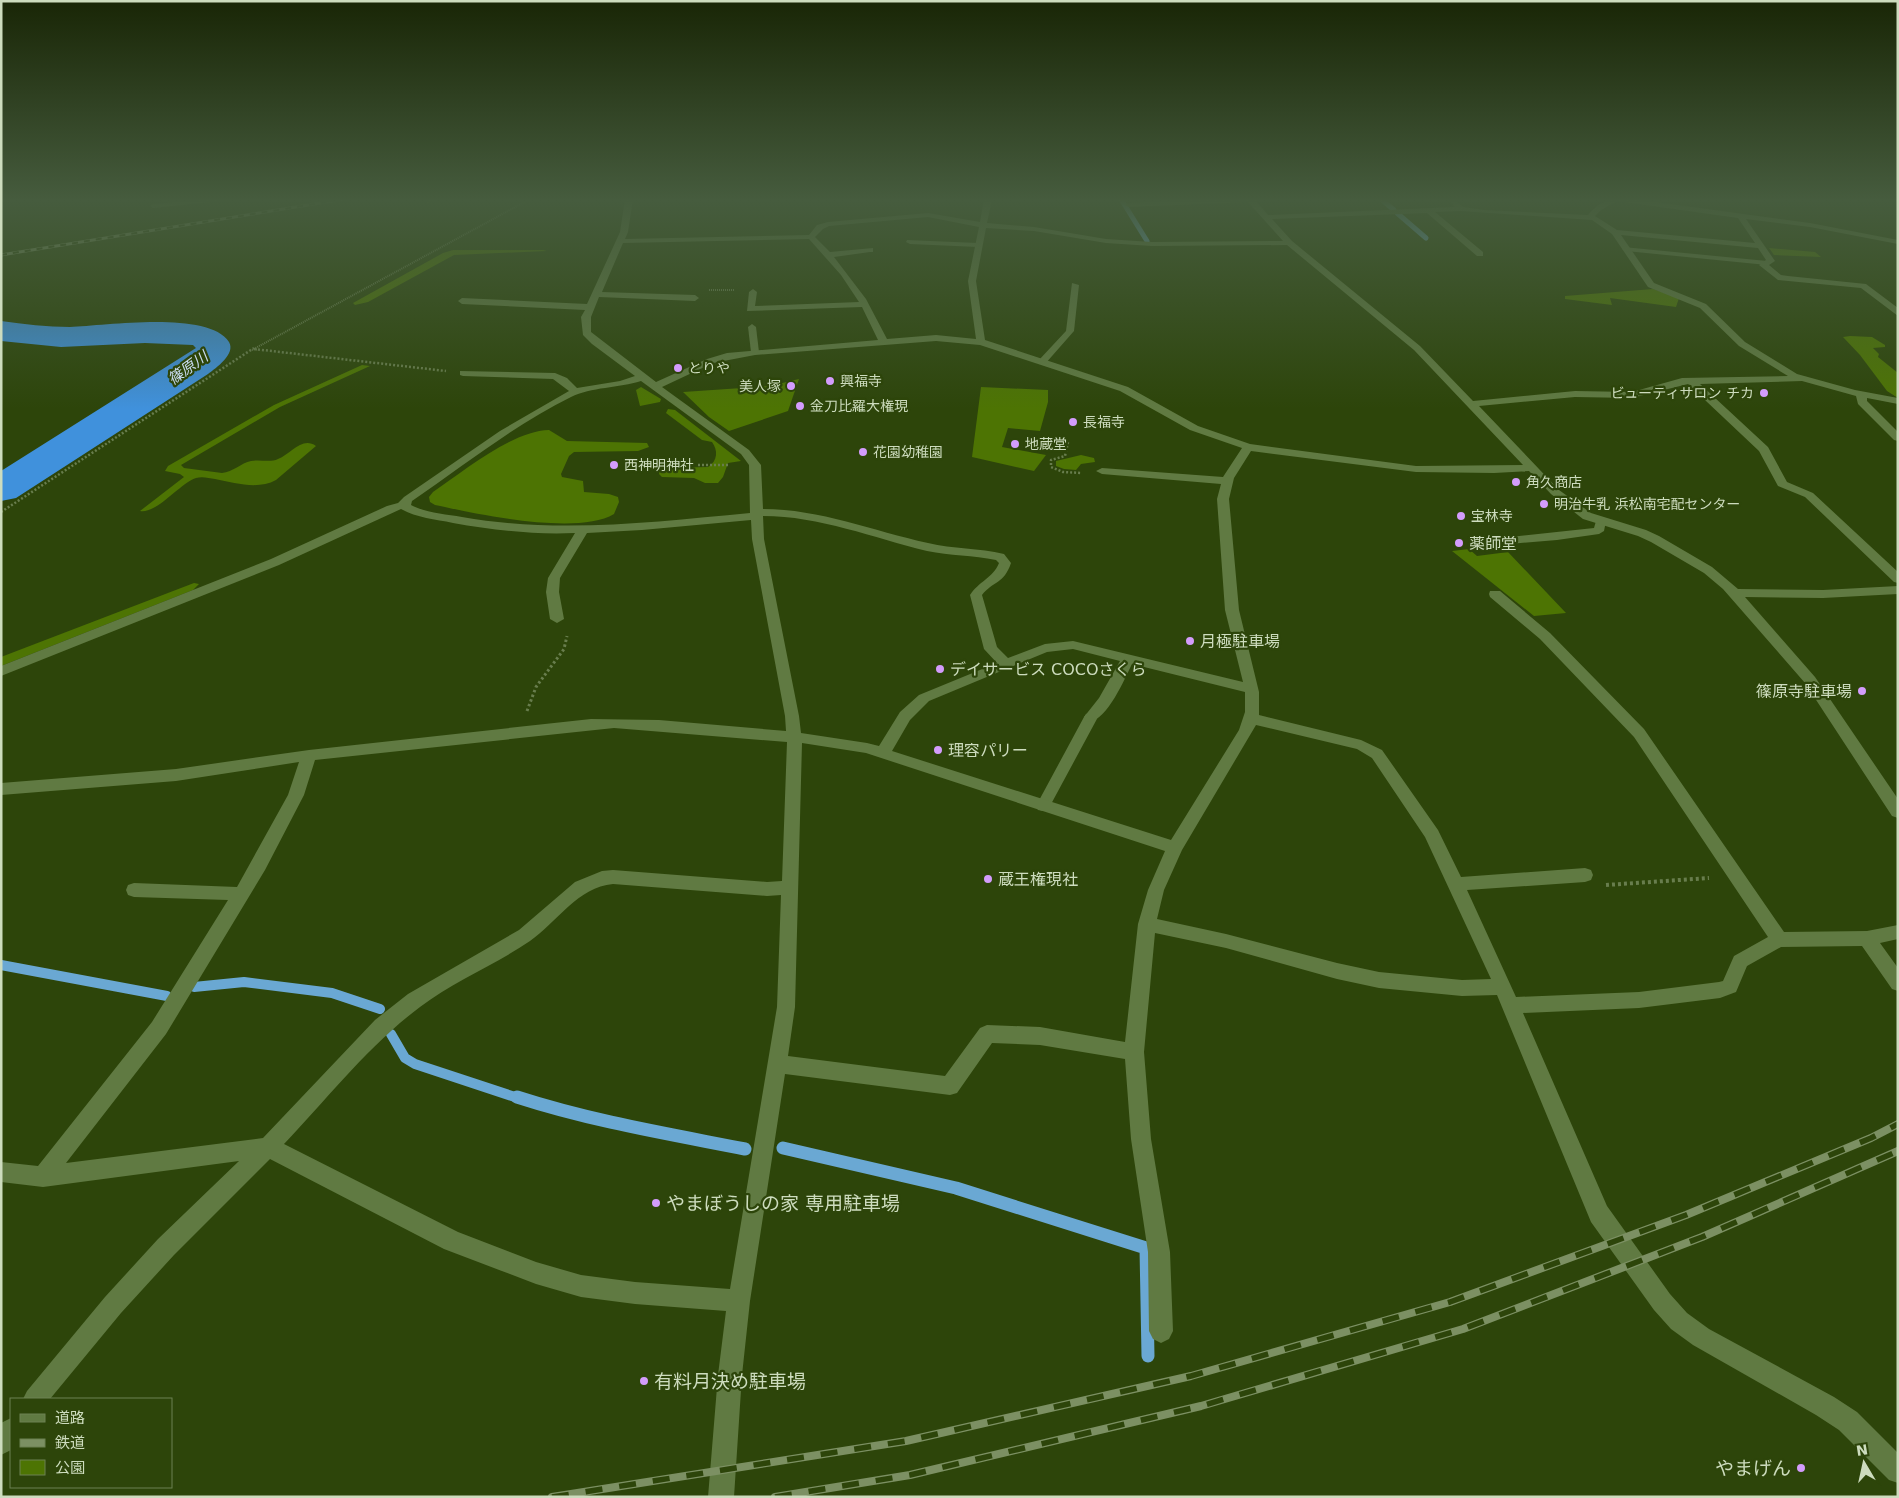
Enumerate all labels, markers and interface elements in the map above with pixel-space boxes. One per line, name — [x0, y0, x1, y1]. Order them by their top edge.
water label: 篠原川 — [165, 346, 213, 389]
place label: とりや — [688, 360, 730, 376]
marker: とりや — [672, 362, 684, 374]
place label: 興福寺 — [840, 373, 882, 389]
marker: 興福寺 — [824, 375, 836, 387]
place label: 美人塚 — [739, 378, 781, 394]
marker: 美人塚 — [785, 380, 797, 392]
place label: ビューティサロン チカ — [1610, 385, 1754, 401]
marker: ビューティサロン チカ — [1758, 387, 1770, 399]
place label: 金刀比羅大権現 — [810, 398, 908, 414]
marker: 金刀比羅大権現 — [794, 400, 806, 412]
place label: 長福寺 — [1083, 414, 1125, 430]
marker: 長福寺 — [1067, 416, 1079, 428]
place label: 地蔵堂 — [1025, 436, 1067, 452]
marker: 地蔵堂 — [1009, 438, 1021, 450]
place label: 花園幼稚園 — [873, 444, 943, 460]
marker: 花園幼稚園 — [857, 446, 869, 458]
place label: 西神明神社 — [624, 457, 694, 473]
marker: 西神明神社 — [608, 459, 620, 471]
place label: 角久商店 — [1526, 474, 1582, 490]
marker: 角久商店 — [1510, 476, 1522, 488]
place label: 明治牛乳 浜松南宅配センター — [1554, 496, 1740, 512]
marker: 明治牛乳 浜松南宅配センター — [1538, 498, 1550, 510]
place label: 宝林寺 — [1471, 508, 1513, 524]
marker: 宝林寺 — [1455, 510, 1467, 522]
place label: 薬師堂 — [1469, 534, 1517, 553]
marker: 薬師堂 — [1453, 537, 1465, 549]
place label: 月極駐車場 — [1200, 632, 1280, 651]
marker: 月極駐車場 — [1184, 635, 1196, 647]
place label: デイサービス COCOさくら — [950, 660, 1147, 679]
marker: デイサービス COCOさくら — [934, 663, 946, 675]
place label: 篠原寺駐車場 — [1756, 682, 1852, 701]
marker: 篠原寺駐車場 — [1856, 685, 1868, 697]
place label: 理容パリー — [948, 741, 1028, 760]
marker: 理容パリー — [932, 744, 944, 756]
place label: 蔵王権現社 — [998, 870, 1078, 889]
marker: 蔵王権現社 — [982, 873, 994, 885]
place label: やまぼうしの家 専用駐車場 — [666, 1192, 900, 1214]
marker: やまぼうしの家 専用駐車場 — [650, 1197, 662, 1209]
place label: 有料月決め駐車場 — [654, 1370, 806, 1392]
marker: 有料月決め駐車場 — [638, 1375, 650, 1387]
legend — [10, 1398, 172, 1488]
text: 道路 — [55, 1409, 85, 1427]
text: 鉄道 — [55, 1434, 85, 1452]
north arrow — [1839, 1438, 1889, 1488]
text: N — [1855, 1441, 1869, 1459]
place label: やまげん — [1715, 1457, 1791, 1479]
text: 公園 — [55, 1459, 85, 1477]
marker: やまげん — [1795, 1462, 1807, 1474]

